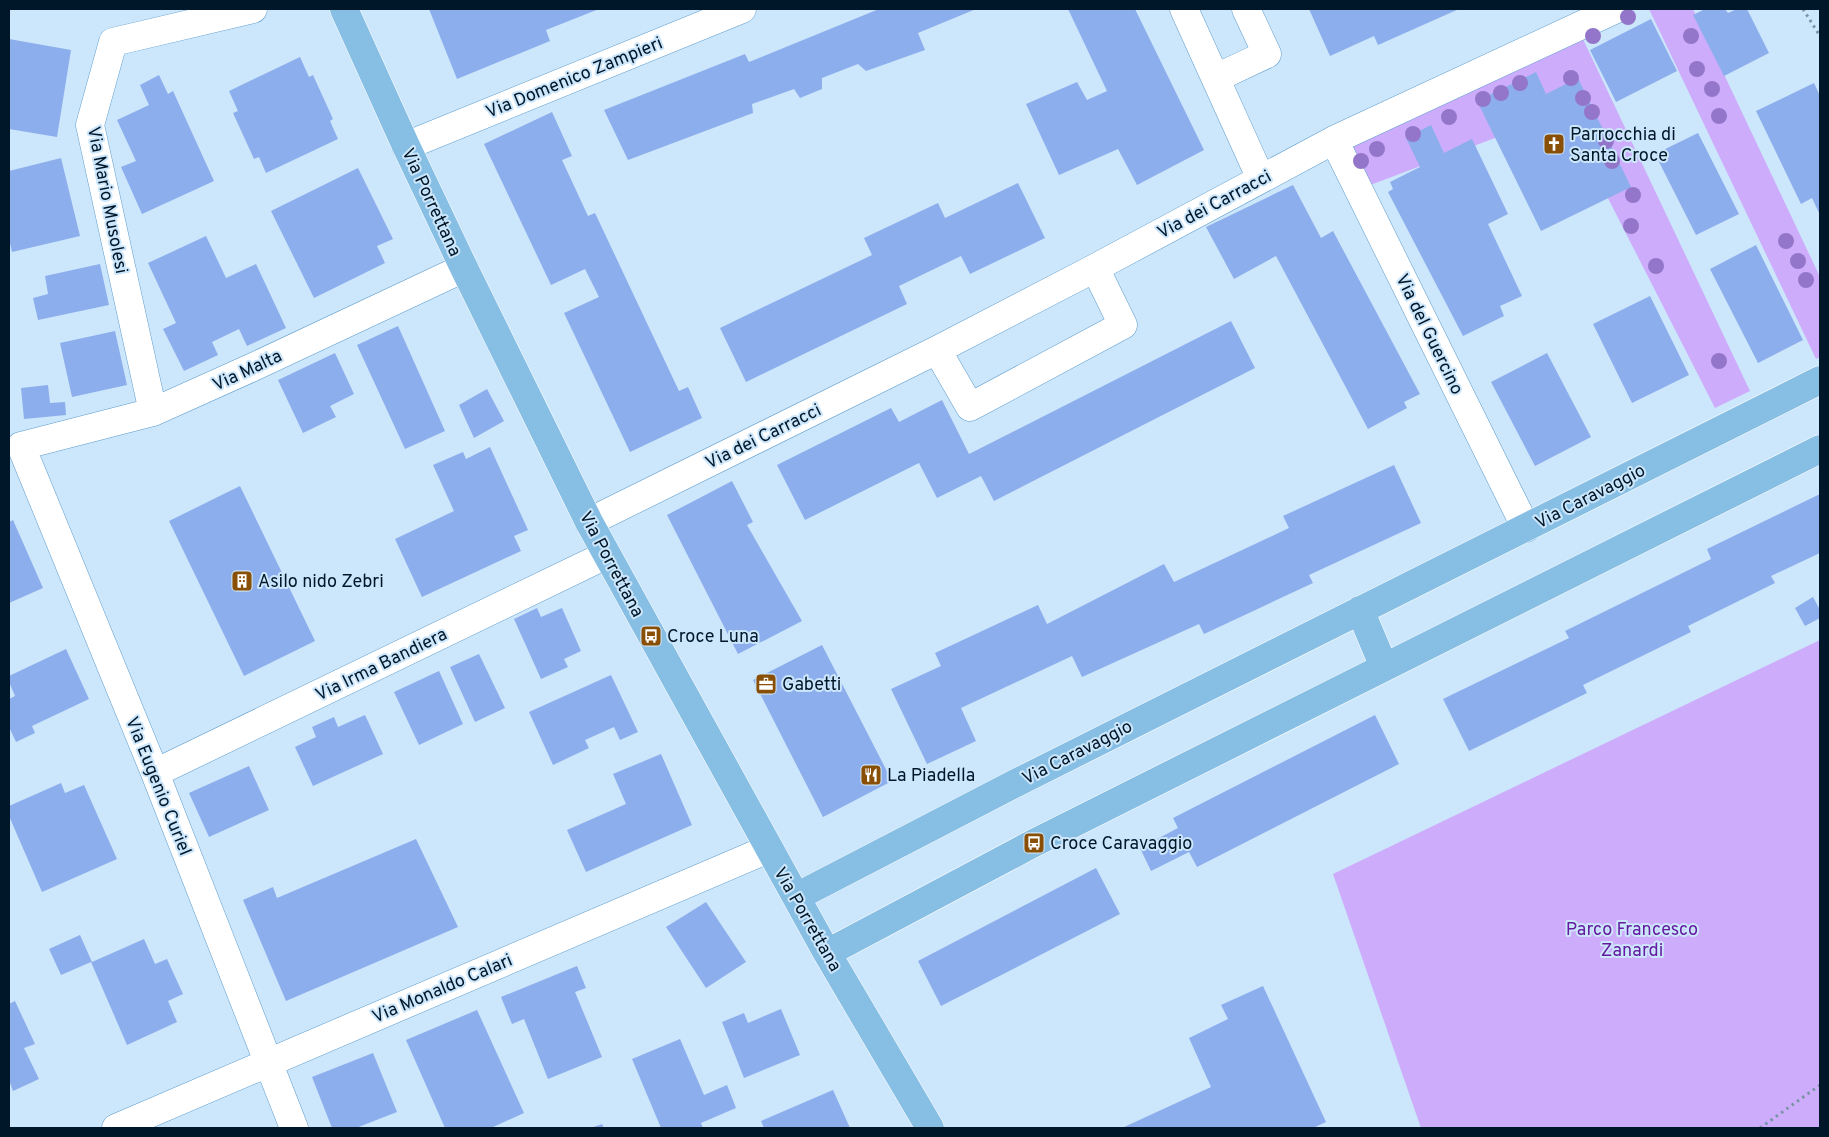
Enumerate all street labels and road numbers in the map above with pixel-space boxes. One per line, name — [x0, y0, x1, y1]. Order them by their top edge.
street label: Via Domenico Zampieri — [483, 32, 666, 124]
street label: Via Mario Musolesi — [81, 125, 132, 276]
street label: Via Porrettana — [396, 145, 466, 260]
street label: Via dei Carracci — [1154, 166, 1276, 245]
street label: Via del Guercino — [1389, 270, 1468, 399]
street label: Via Malta — [209, 345, 286, 397]
street label: Via dei Carracci — [702, 399, 825, 475]
street label: Via Caravaggio — [1532, 460, 1650, 535]
street label: Via Porrettana — [573, 508, 648, 622]
street label: Via Irma Bandiera — [312, 623, 451, 707]
street label: Via Eugenio Curiel — [119, 714, 196, 859]
street label: Via Caravaggio — [1019, 716, 1137, 791]
street label: Via Porrettana — [768, 863, 846, 976]
street label: Via Monaldo Calari — [369, 949, 516, 1029]

